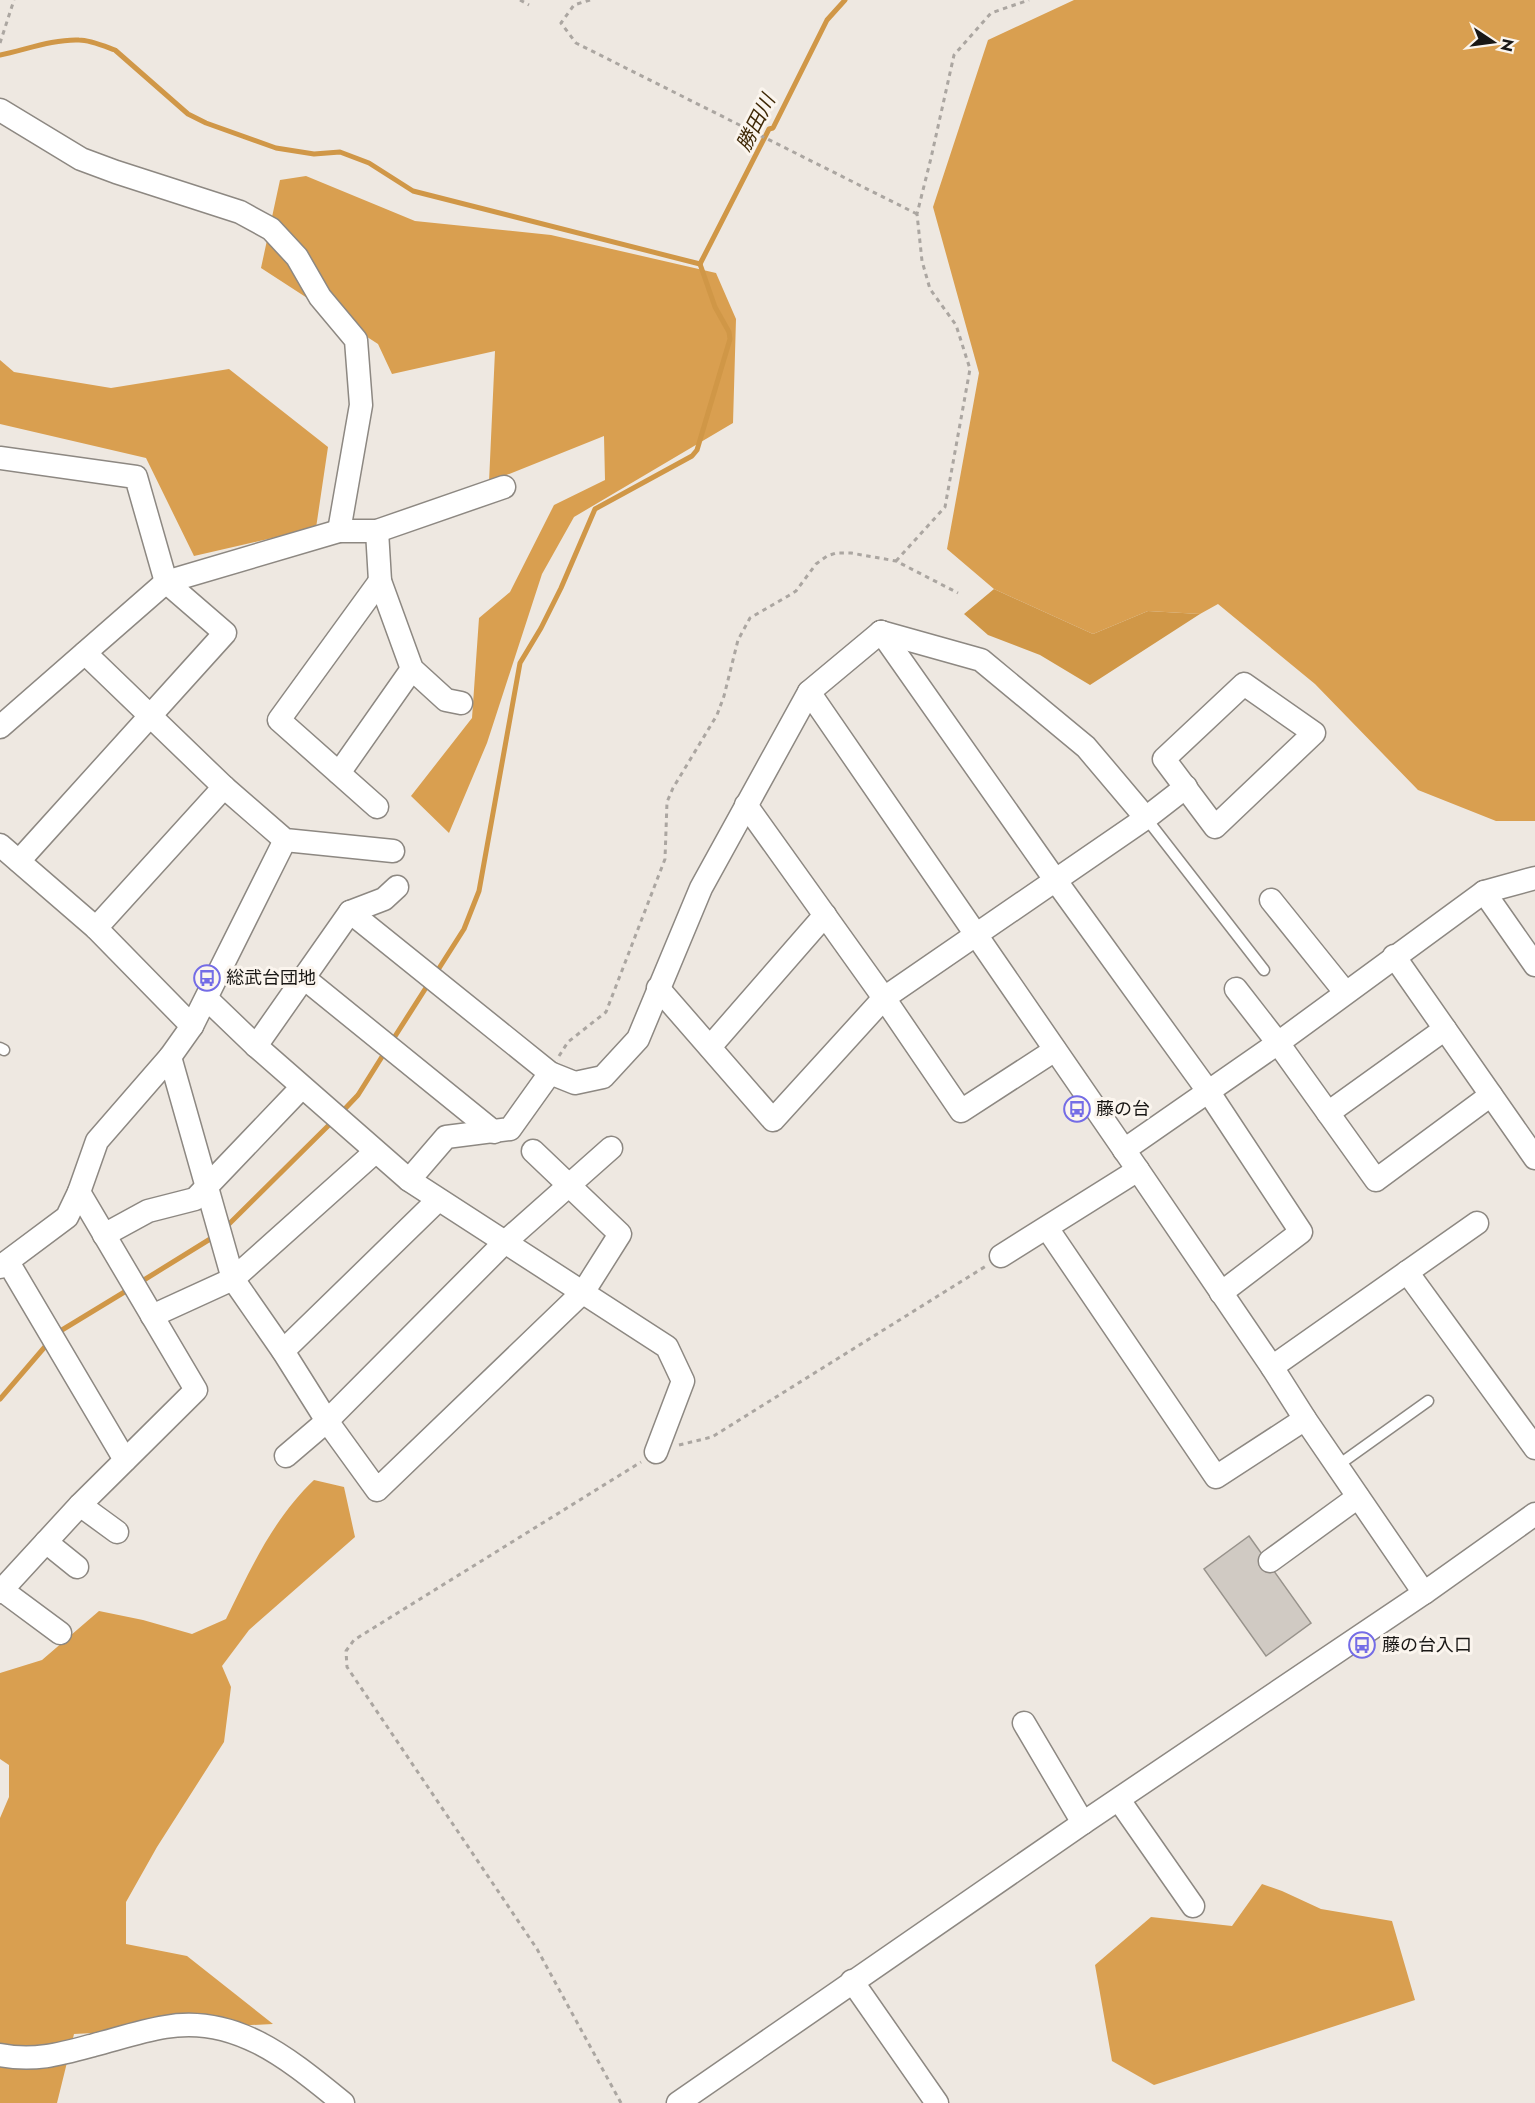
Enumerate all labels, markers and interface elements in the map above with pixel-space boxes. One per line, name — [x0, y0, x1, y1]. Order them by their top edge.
north arrow — [1463, 12, 1523, 72]
text: N — [1494, 36, 1520, 54]
water label: 勝田川 — [729, 88, 783, 156]
bus stop icon: 総武台団地 — [192, 963, 222, 993]
place label: 総武台団地 — [226, 965, 316, 991]
bus stop icon: 藤の台 — [1062, 1094, 1092, 1124]
place label: 藤の台 — [1096, 1096, 1150, 1122]
bus stop icon: 藤の台入口 — [1347, 1630, 1377, 1660]
place label: 藤の台入口 — [1382, 1632, 1472, 1658]

